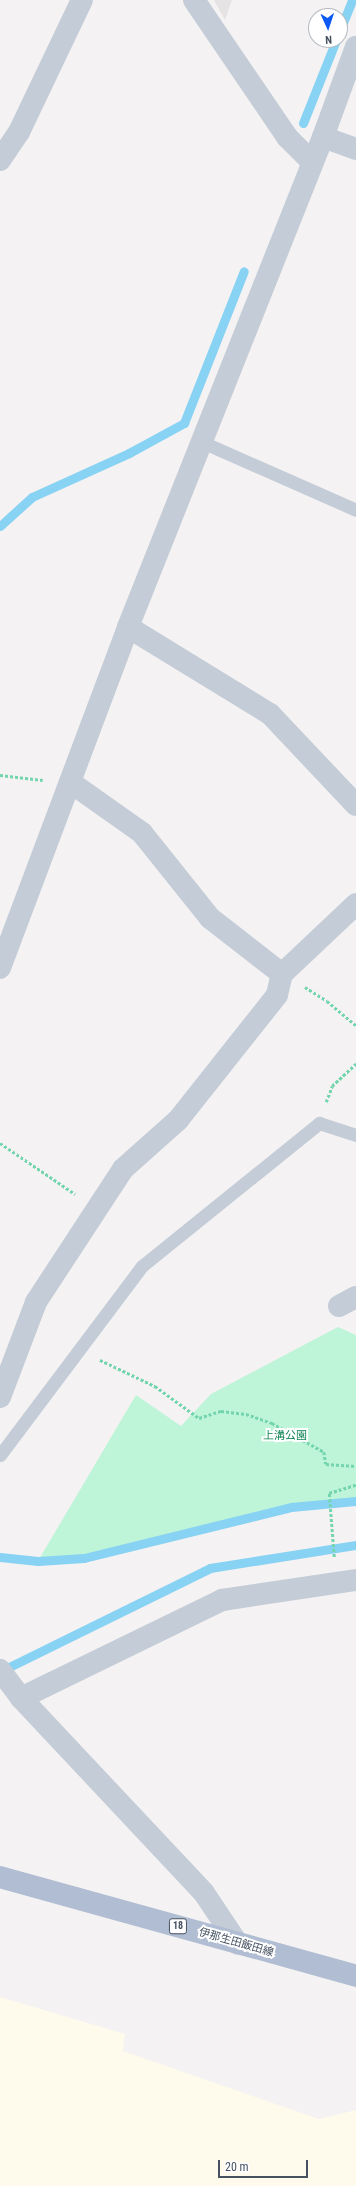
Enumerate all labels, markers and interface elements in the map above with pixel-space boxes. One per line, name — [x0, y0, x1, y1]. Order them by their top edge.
north arrow — [308, 8, 348, 48]
text: N — [325, 33, 332, 46]
park label: 上溝公園 — [263, 1429, 307, 1443]
road number: 18 — [168, 1918, 188, 1934]
street label: 伊那生田飯田線 — [197, 1926, 275, 1960]
scale bar — [220, 2152, 310, 2178]
text: 20 m — [225, 2160, 249, 2174]

